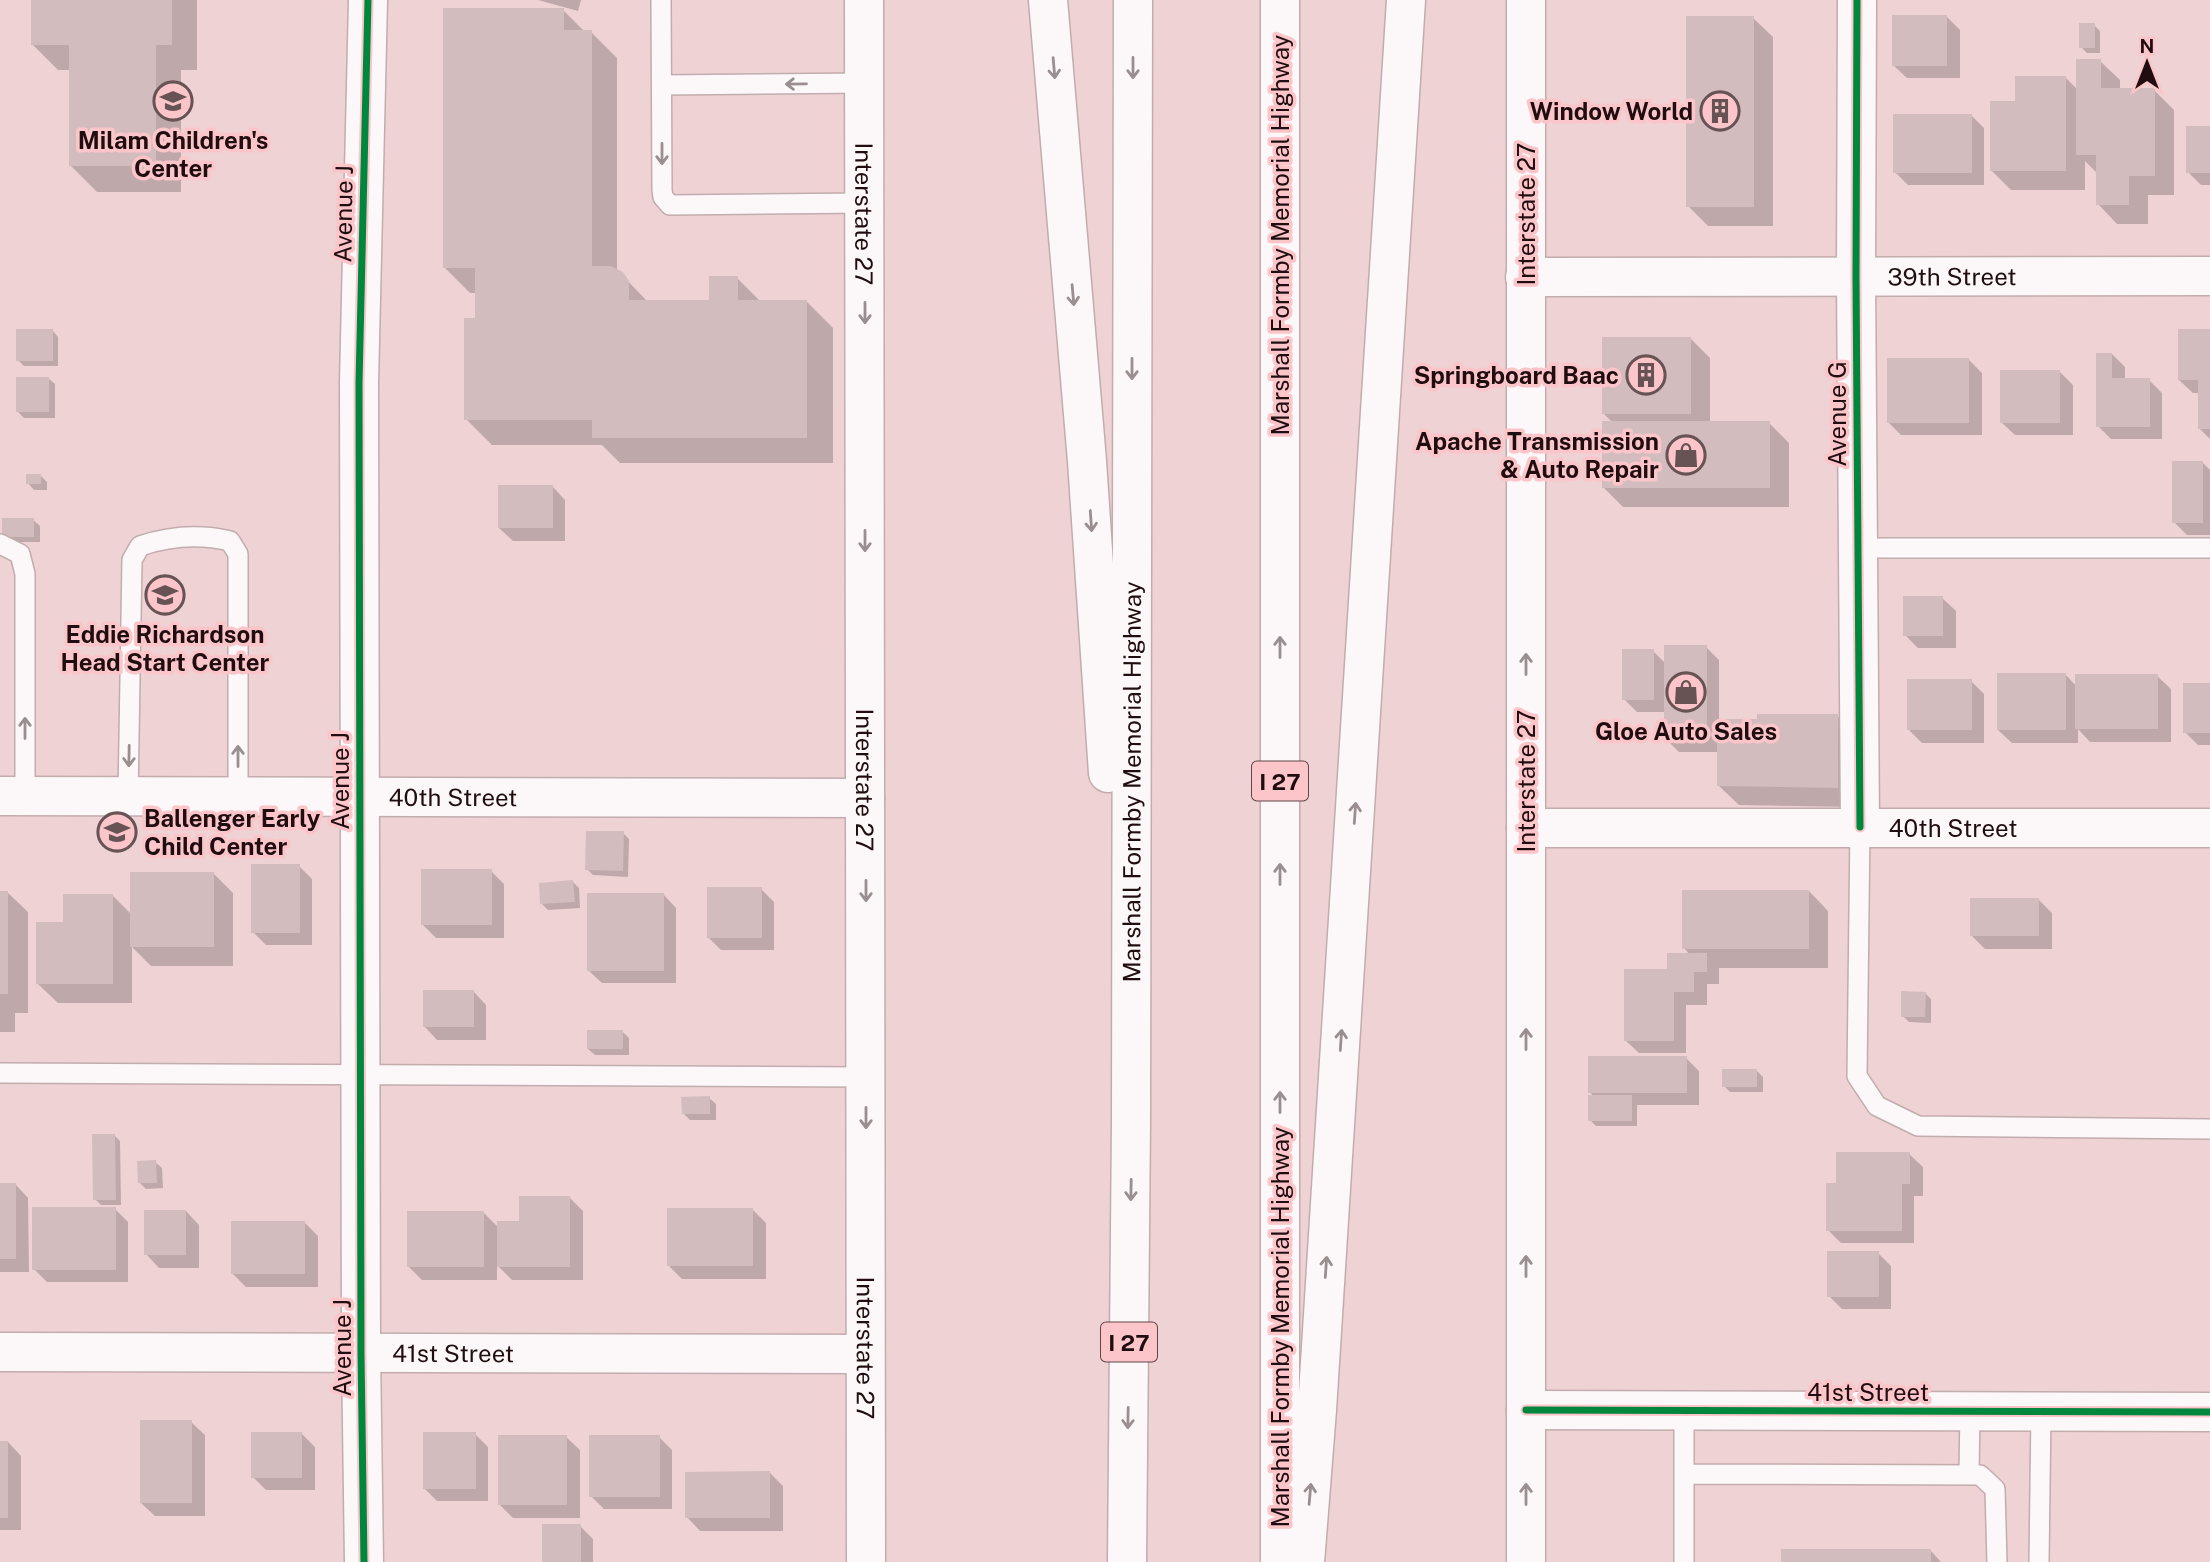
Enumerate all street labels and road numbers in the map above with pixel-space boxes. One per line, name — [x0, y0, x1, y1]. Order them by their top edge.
street label: Marshall Formby Memorial Highway — [1266, 34, 1294, 435]
street label: Interstate 27 — [850, 142, 878, 286]
street label: Interstate 27 — [1512, 143, 1540, 285]
street label: Avenue J — [328, 165, 358, 263]
street label: 39th Street — [1887, 262, 2017, 290]
street label: Avenue G — [1823, 361, 1851, 467]
street label: Marshall Formby Memorial Highway — [1117, 581, 1146, 983]
street label: Interstate 27 — [851, 708, 879, 852]
street label: Interstate 27 — [1512, 710, 1540, 852]
street label: Avenue J — [326, 732, 354, 830]
road number: I 27 — [1252, 762, 1308, 800]
street label: 40th Street — [388, 783, 518, 811]
street label: 40th Street — [1889, 814, 2017, 842]
street label: Marshall Formby Memorial Highway — [1266, 1126, 1294, 1527]
street label: Interstate 27 — [852, 1276, 880, 1420]
street label: Avenue J — [328, 1299, 356, 1397]
road number: I 27 — [1101, 1322, 1157, 1362]
street label: 41st Street — [392, 1339, 514, 1367]
street label: 41st Street — [1807, 1378, 1929, 1406]

